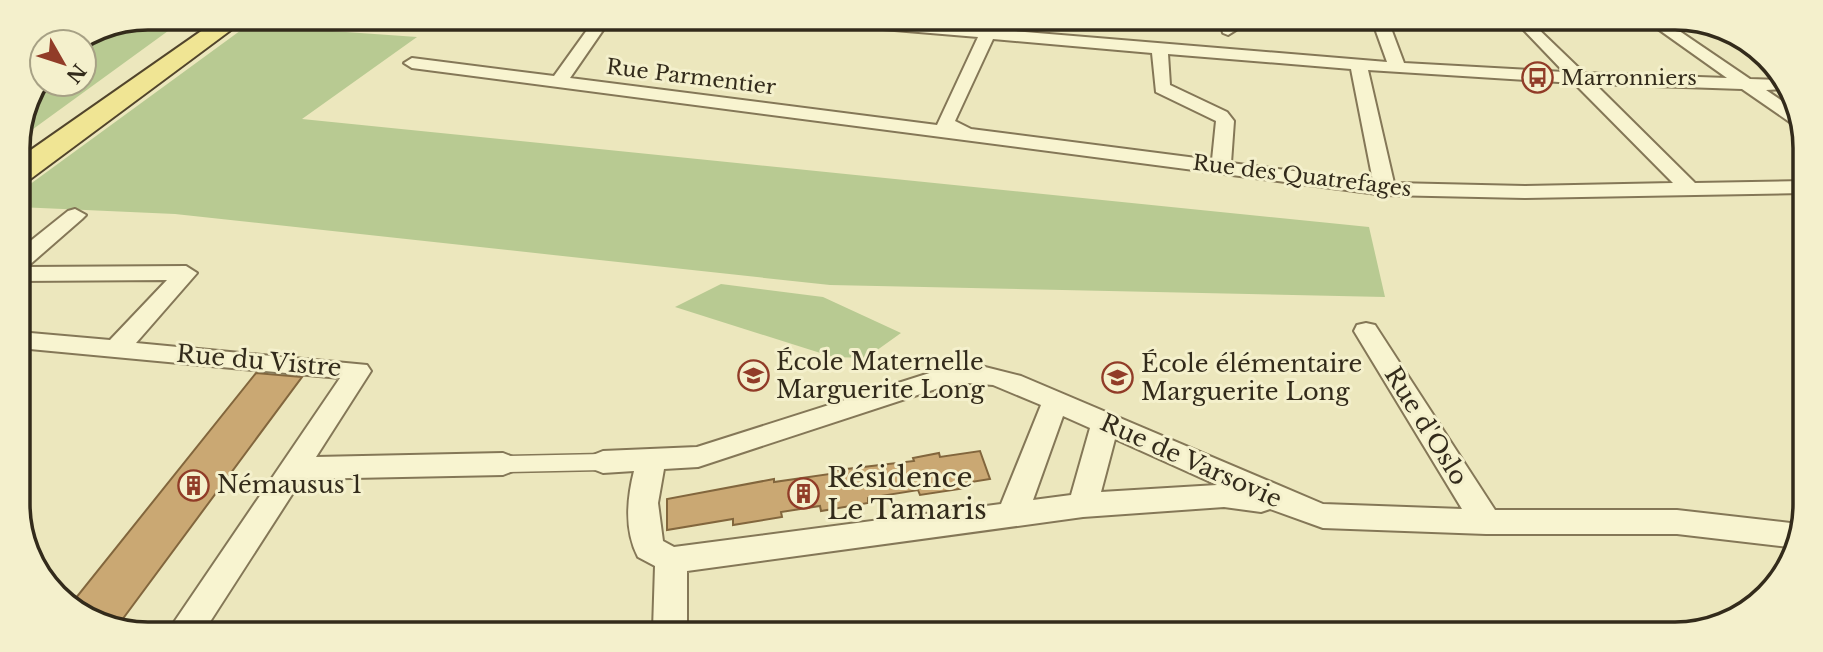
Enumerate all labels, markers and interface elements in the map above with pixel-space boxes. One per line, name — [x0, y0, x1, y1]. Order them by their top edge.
north arrow — [28, 28, 98, 98]
street label: Rue Parmentier — [605, 54, 777, 100]
text: N — [61, 59, 90, 88]
bus stop icon: Marronniers — [1521, 61, 1555, 95]
place label: Marronniers — [1561, 65, 1697, 91]
street label: Rue des Quatrefages — [1191, 150, 1413, 202]
street label: Rue du Vistre — [175, 339, 343, 382]
place label: École Maternelle Marguerite Long — [776, 347, 985, 404]
place label: École élémentaire Marguerite Long — [1141, 349, 1362, 406]
school or university icon: École Maternelle Marguerite Long — [736, 359, 770, 393]
school or university icon: École élémentaire Marguerite Long — [1101, 361, 1135, 395]
street label: Rue d'Oslo — [1379, 361, 1474, 490]
street label: Rue de Varsovie — [1096, 408, 1286, 514]
place label: Résidence Le Tamaris — [827, 460, 987, 527]
building icon: Némausus 1 — [177, 468, 211, 502]
place label: Némausus 1 — [217, 470, 362, 499]
building icon: Résidence Le Tamaris — [787, 476, 821, 510]

